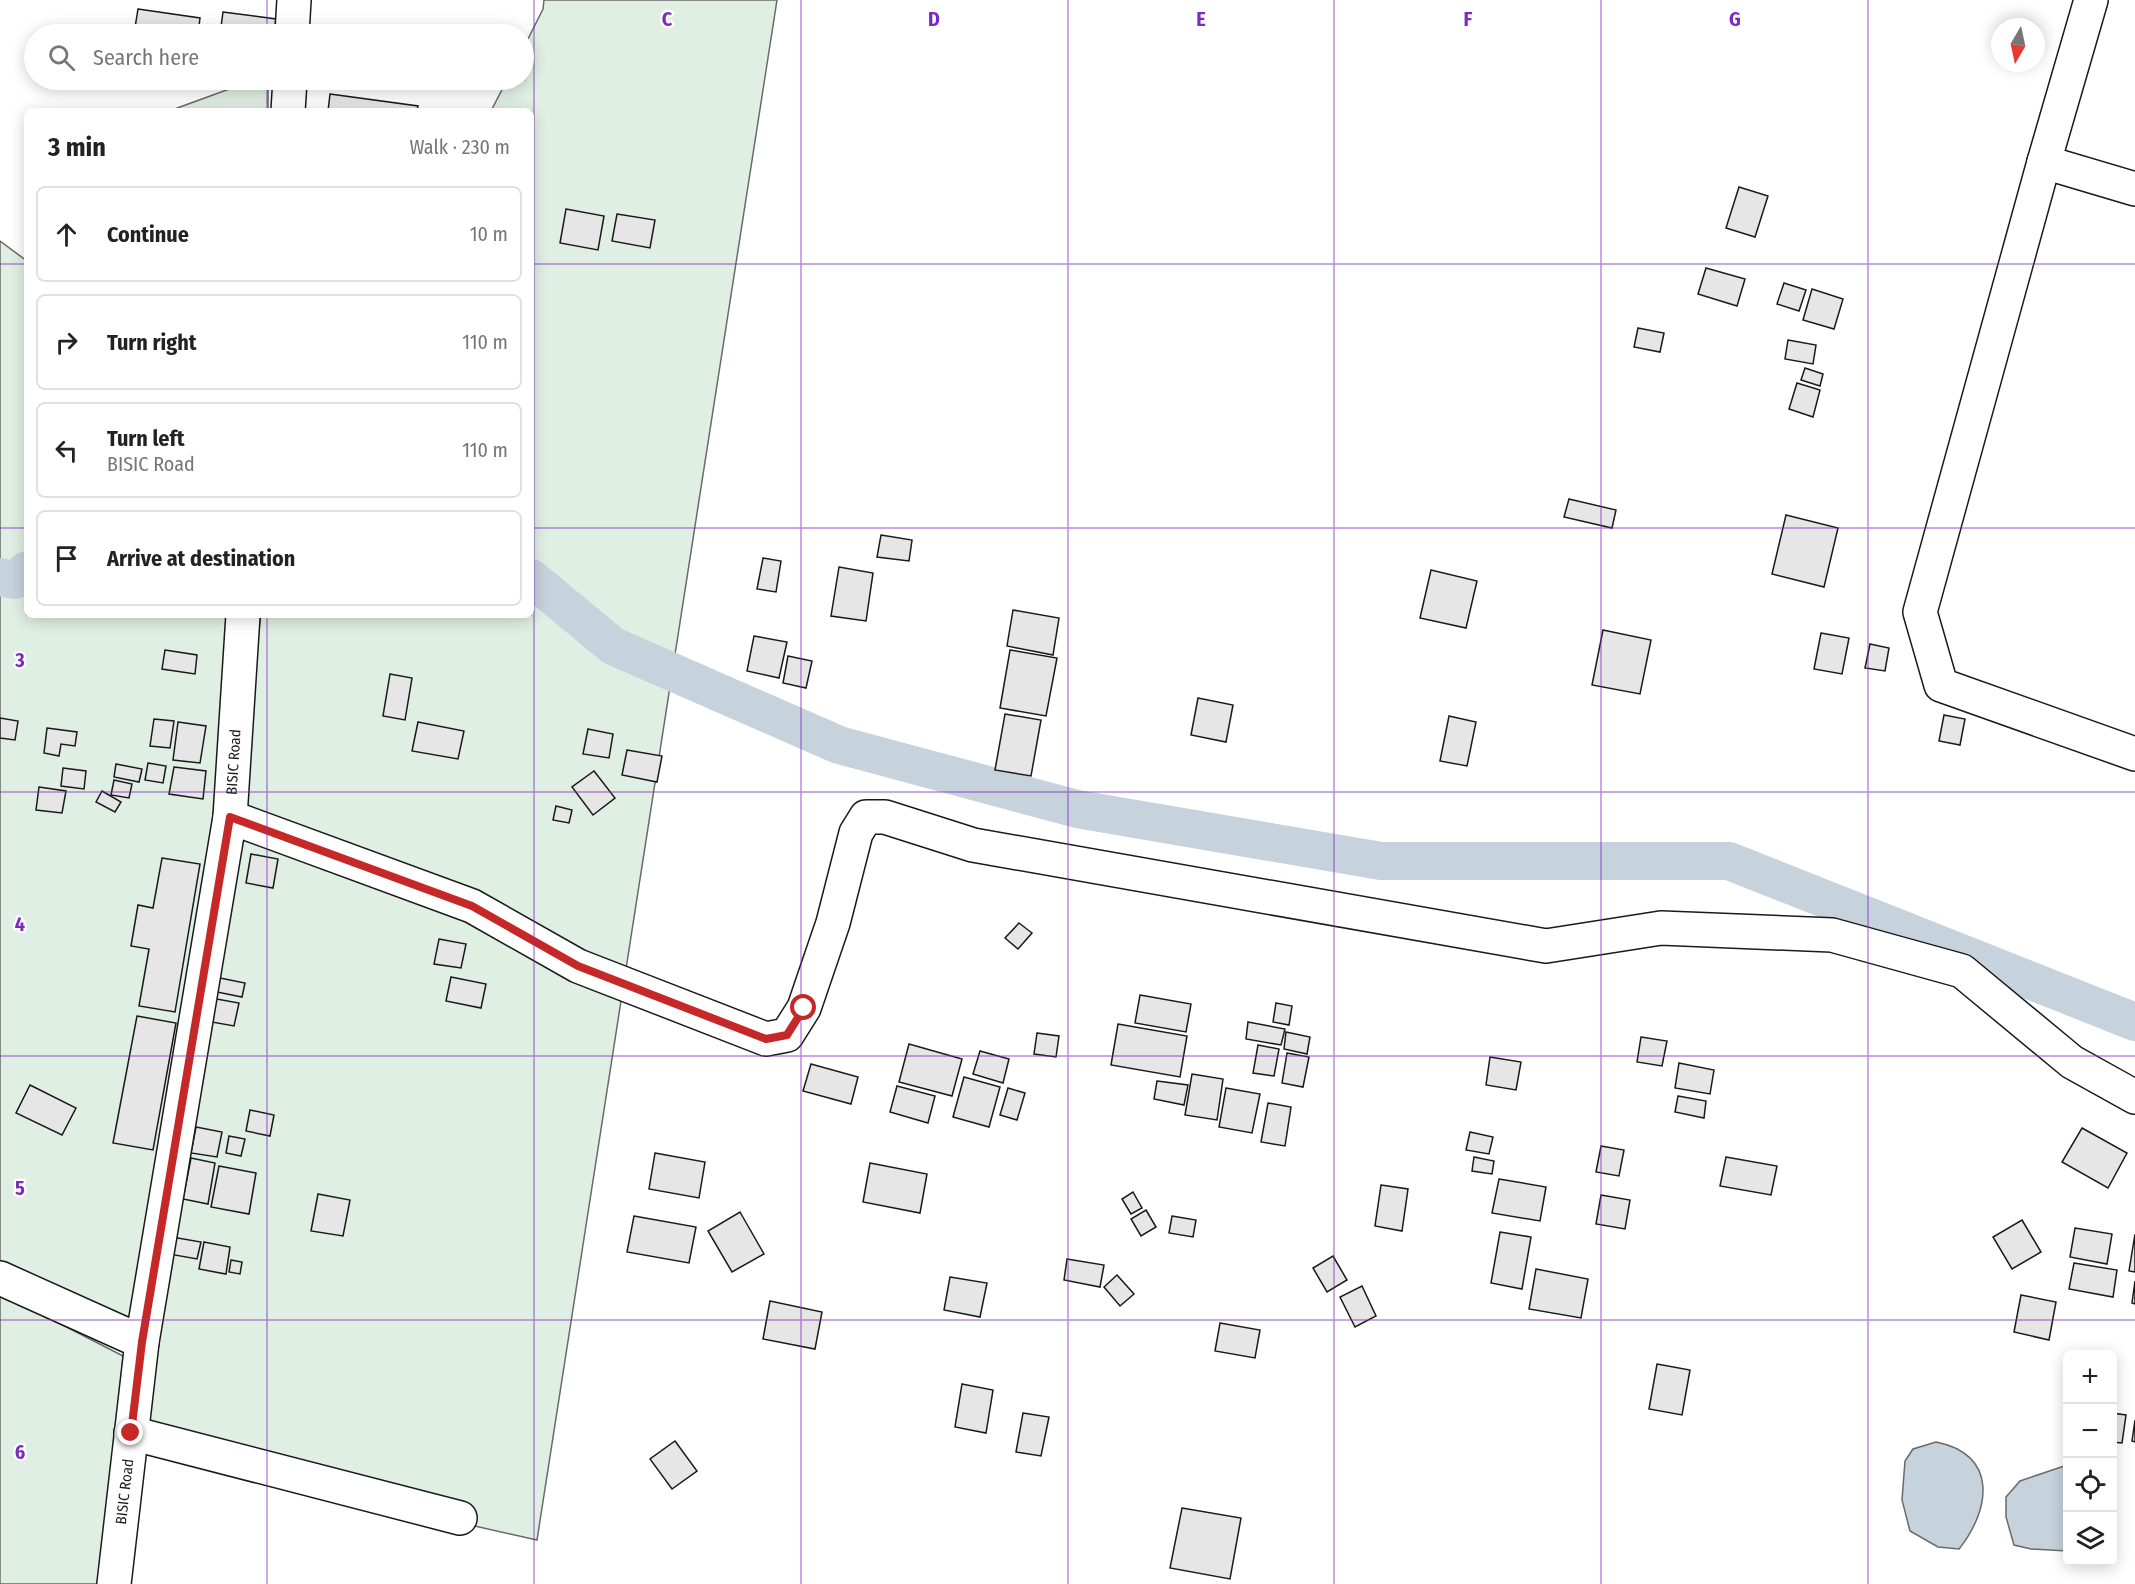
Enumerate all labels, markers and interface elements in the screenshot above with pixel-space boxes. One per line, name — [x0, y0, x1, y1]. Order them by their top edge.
text: C — [662, 7, 673, 31]
text: D — [928, 7, 940, 31]
text: E — [1196, 7, 1206, 31]
text: F — [1464, 7, 1473, 31]
text: G — [1729, 7, 1741, 31]
north arrow — [1991, 18, 2045, 72]
search box — [24, 24, 534, 90]
icon: search — [45, 41, 78, 74]
text: Search here — [93, 44, 199, 71]
text: 3 min — [48, 132, 106, 163]
text: Walk · 230 m — [409, 135, 510, 159]
icon: ahead — [50, 218, 83, 251]
text: Continue — [107, 221, 189, 248]
text: 10 m — [470, 222, 508, 246]
icon: right — [50, 326, 83, 359]
text: Turn right — [107, 329, 196, 356]
text: 110 m — [462, 330, 508, 354]
text: Turn left — [107, 425, 185, 452]
icon: left — [50, 434, 83, 467]
text: 110 m — [462, 438, 508, 462]
text: BISIC Road — [107, 452, 195, 476]
icon: arrive — [50, 542, 83, 575]
text: Arrive at destination — [107, 545, 295, 572]
text: 3 — [14, 648, 25, 672]
street label: BISIC Road — [222, 729, 245, 795]
text: 4 — [15, 912, 25, 936]
route start — [790, 994, 816, 1020]
text: 5 — [15, 1176, 25, 1200]
map controls — [2063, 1350, 2117, 1566]
button: + — [2063, 1350, 2117, 1404]
button: − — [2063, 1404, 2117, 1458]
route end — [117, 1419, 143, 1445]
text: 6 — [15, 1440, 25, 1464]
street label: BISIC Road — [112, 1458, 137, 1525]
button: locate — [2063, 1458, 2117, 1512]
button: layers — [2063, 1512, 2117, 1566]

